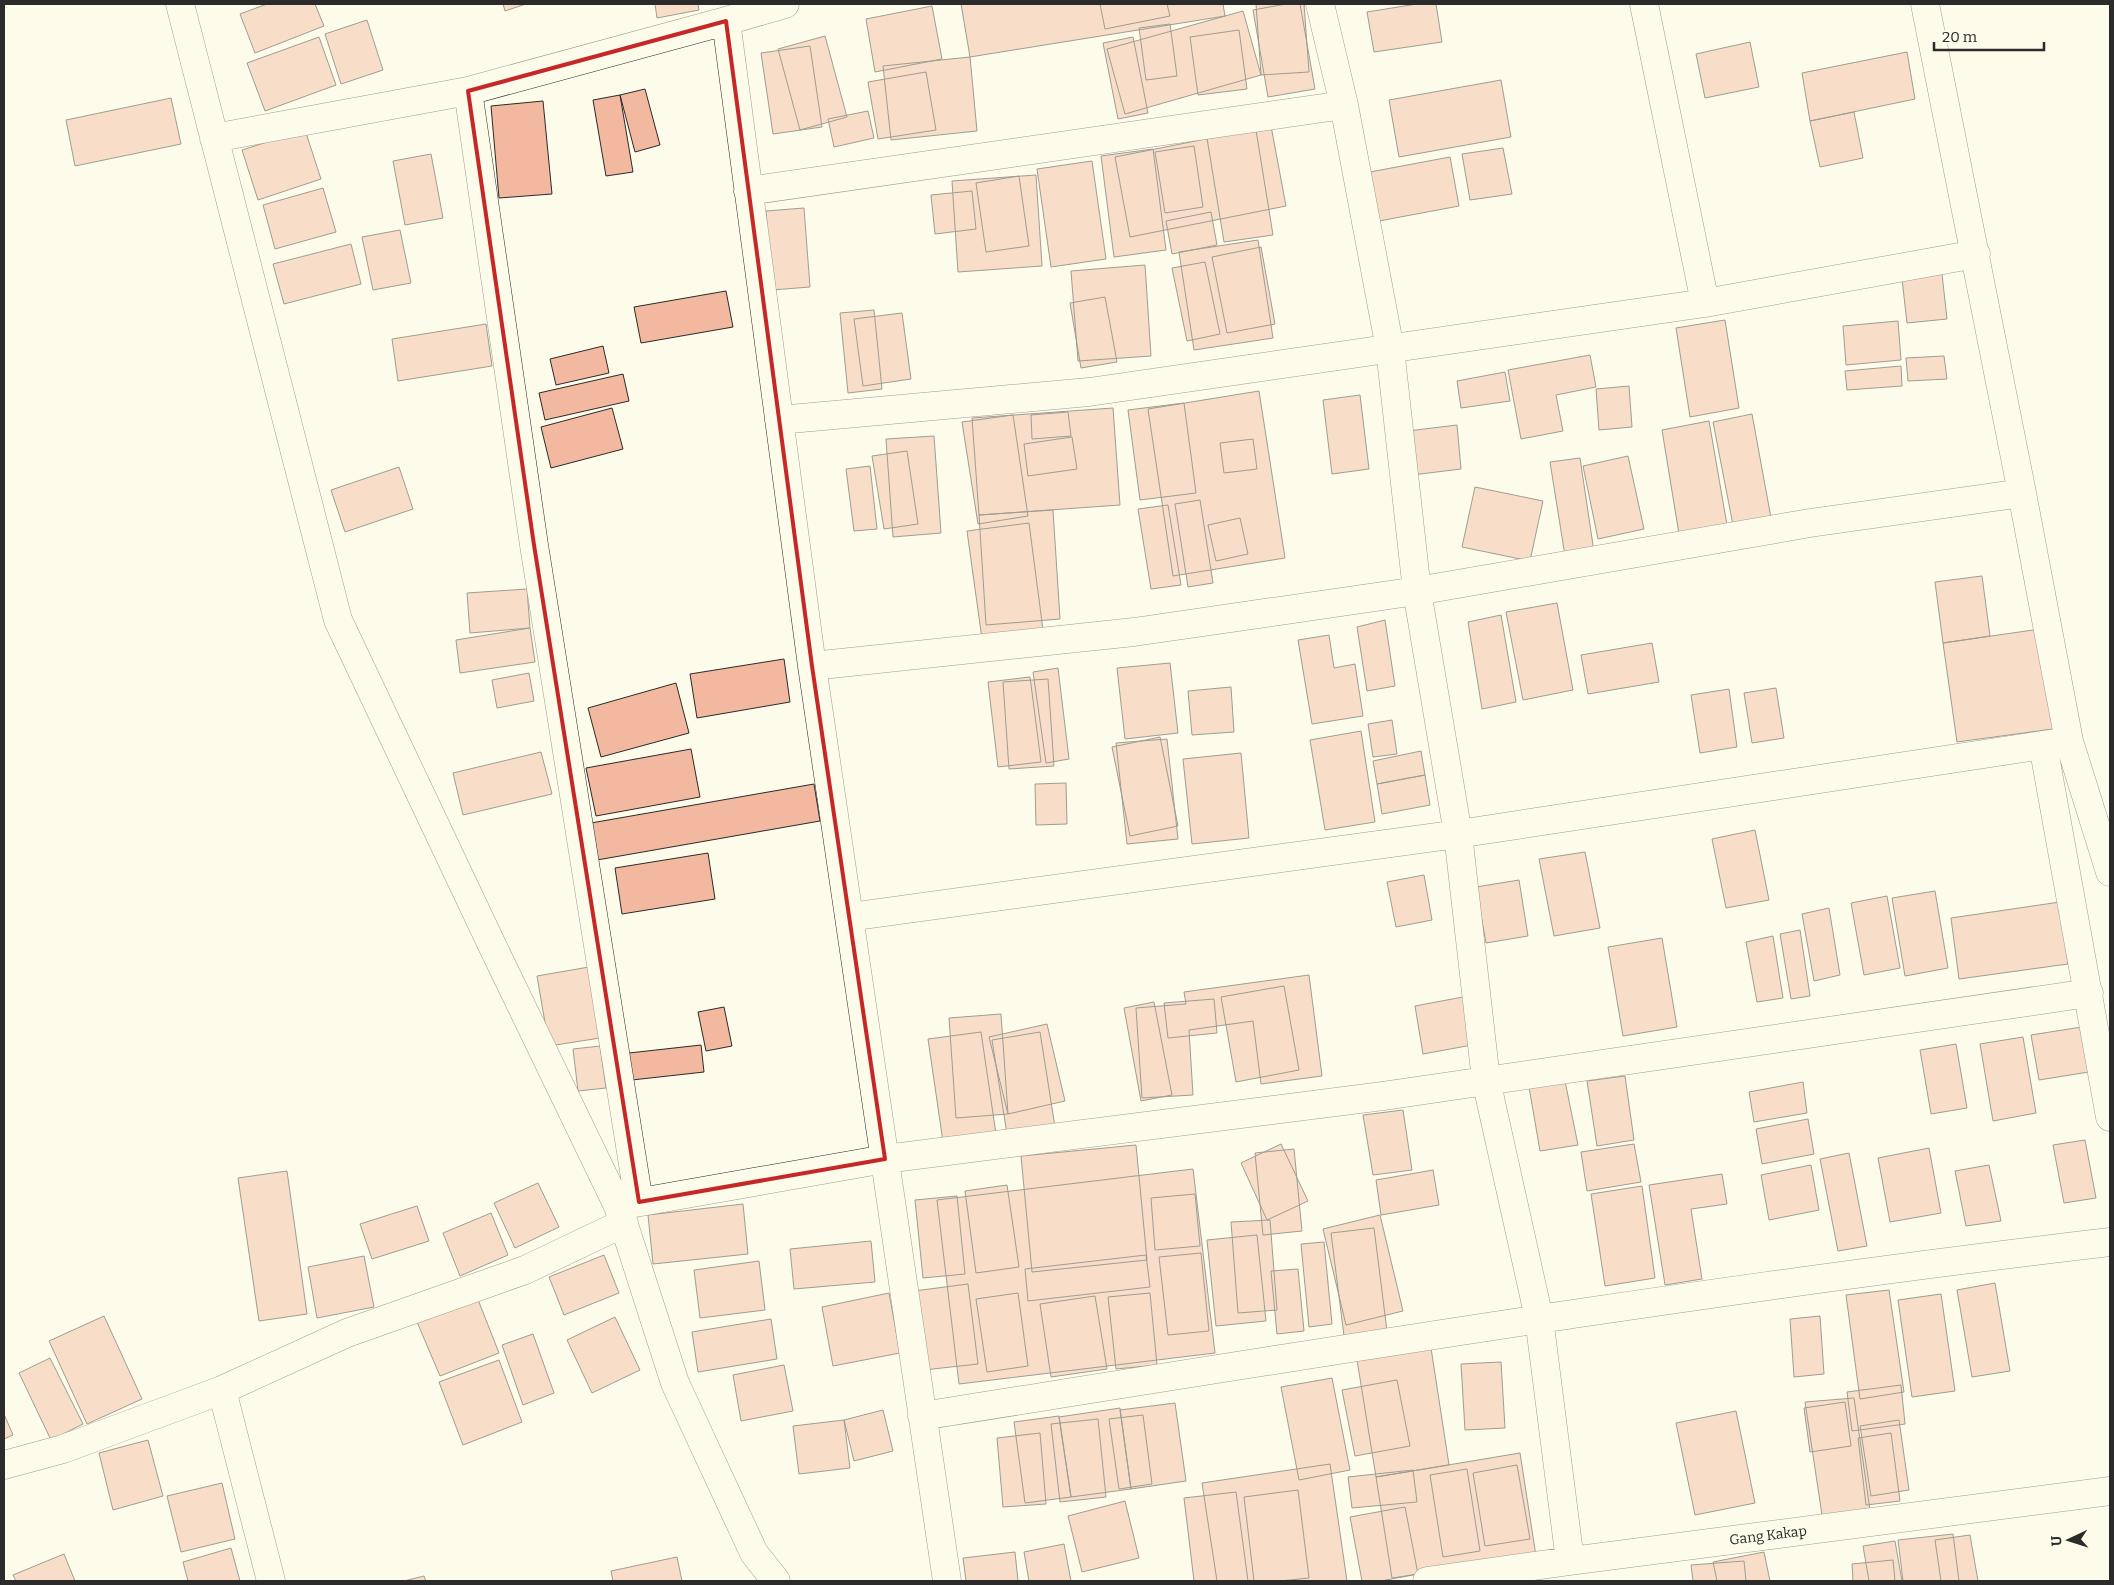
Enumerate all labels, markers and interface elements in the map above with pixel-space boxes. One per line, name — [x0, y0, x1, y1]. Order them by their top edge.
scale bar — [1934, 20, 2044, 52]
text: 20 m — [1942, 28, 1978, 46]
north arrow — [2044, 1515, 2094, 1565]
street label: Gang Kakap — [1728, 1522, 1808, 1549]
text: U — [2048, 1534, 2065, 1547]

